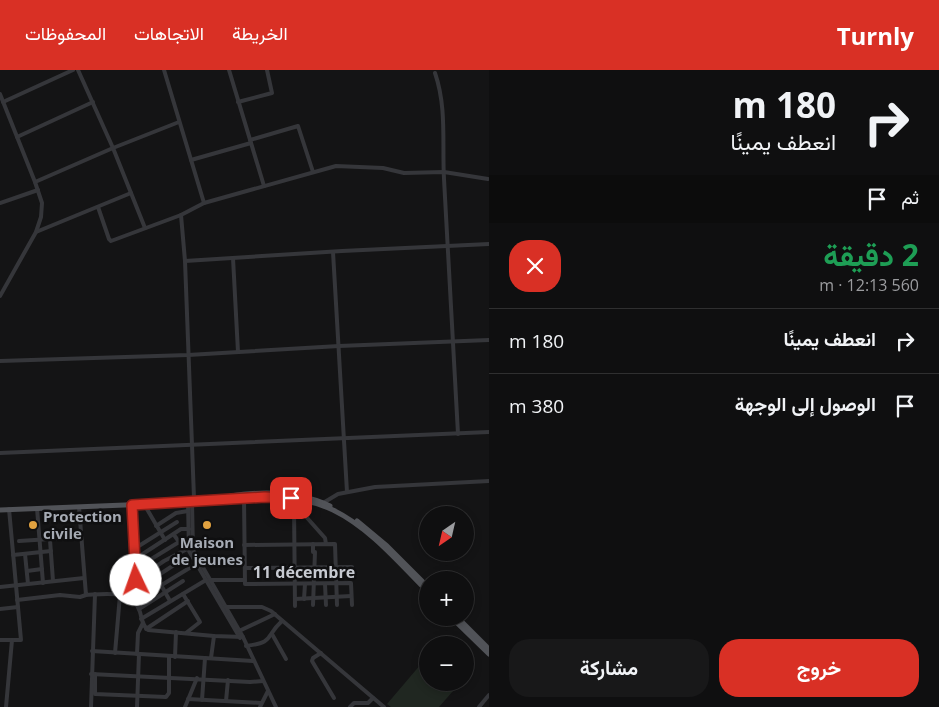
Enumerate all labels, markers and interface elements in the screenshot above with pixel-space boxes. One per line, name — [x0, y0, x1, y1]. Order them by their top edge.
text: Turnly — [837, 19, 914, 52]
text: المحفوظات — [25, 21, 106, 45]
text: الاتجاهات — [134, 21, 204, 45]
text: الخريطة — [232, 21, 288, 45]
text: 180 m — [732, 81, 836, 128]
icon: right — [854, 90, 919, 155]
text: انعطف يمينًا — [730, 126, 836, 156]
text: ثم — [901, 184, 919, 210]
icon: arrive — [863, 185, 891, 213]
text: 2 دقيقة — [823, 234, 919, 275]
button: close — [509, 240, 561, 292]
text: 560 m · 12:13 — [819, 274, 919, 296]
text: انعطف يمينًا — [783, 326, 876, 352]
icon: right — [891, 327, 919, 355]
text: 180 m — [509, 328, 564, 354]
text: الوصول إلى الوجهة — [735, 391, 876, 417]
icon: arrive — [891, 392, 919, 420]
text: 380 m — [509, 393, 564, 419]
pin — [270, 477, 312, 519]
icon: arrive — [277, 484, 305, 512]
place label: Protection civile — [43, 506, 122, 543]
north arrow — [419, 506, 474, 561]
map controls — [419, 506, 474, 691]
marker: Protection civile — [27, 519, 39, 531]
marker: Maison de jeunes — [201, 519, 213, 531]
place label: Maison de jeunes — [171, 532, 243, 569]
position arrow — [109, 553, 161, 605]
district label: 11 décembre — [253, 561, 355, 583]
button: + — [419, 571, 474, 626]
button: − — [419, 636, 474, 691]
button: مشاركة — [509, 639, 709, 697]
button: خروج — [719, 639, 919, 697]

